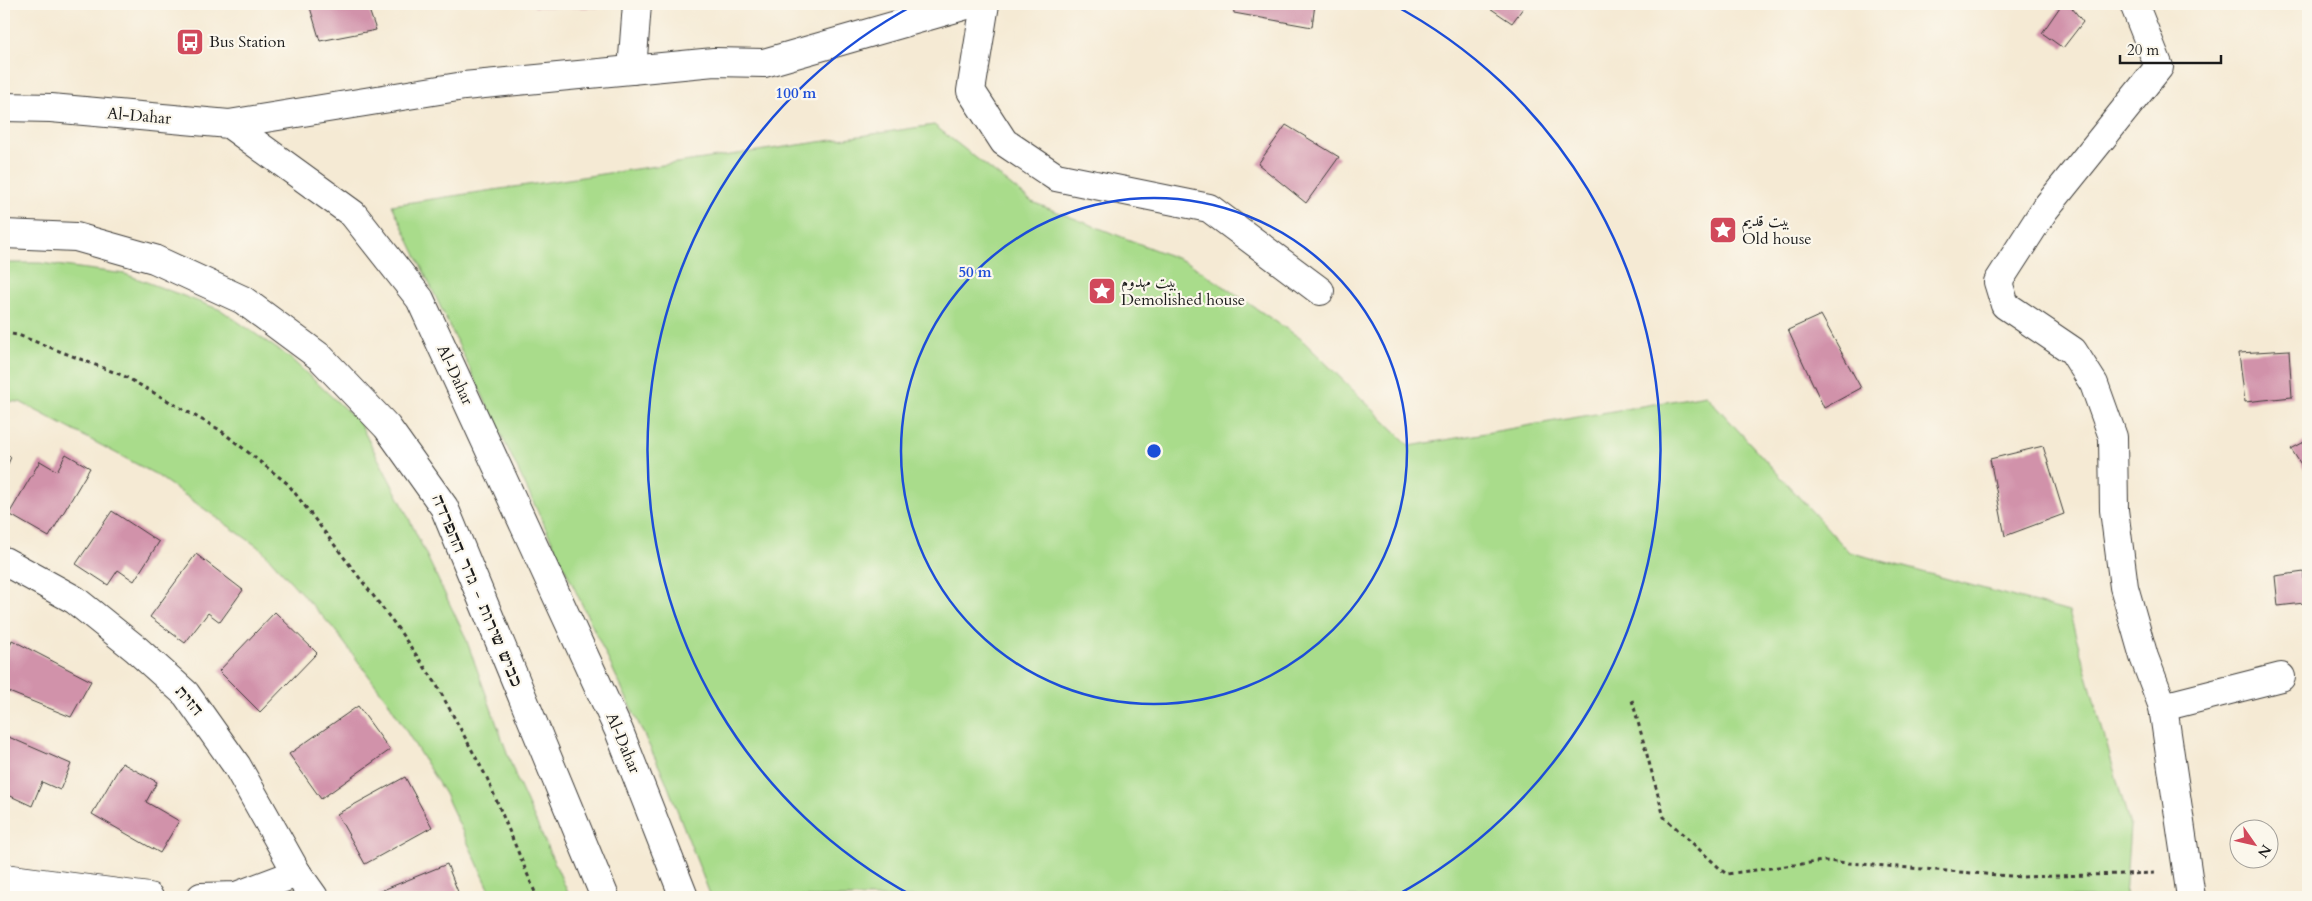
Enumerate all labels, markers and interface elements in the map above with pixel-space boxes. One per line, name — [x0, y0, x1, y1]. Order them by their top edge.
bus stop icon: Bus Station — [175, 27, 205, 57]
place label: Bus Station — [209, 31, 286, 53]
scale bar — [2120, 32, 2221, 64]
text: 20 m — [2127, 40, 2159, 60]
text: 100 m — [776, 83, 817, 103]
street label: Al-Dahar — [106, 102, 172, 130]
place label: بيت قديم Old house — [1742, 210, 1812, 250]
place icon: بيت قديم Old house — [1708, 215, 1738, 245]
text: 50 m — [958, 262, 992, 282]
place label: بيت مهدوم Demolished house — [1121, 271, 1245, 311]
place icon: بيت مهدوم Demolished house — [1087, 276, 1117, 306]
street label: Al-Dahar — [432, 341, 479, 409]
centre of rings — [1145, 442, 1163, 460]
street label: כביש שירות - גדר ההפרדה — [426, 492, 528, 690]
street label: הזית — [170, 681, 208, 721]
street label: Al-Dahar — [600, 709, 646, 777]
north arrow — [2230, 818, 2280, 868]
text: N — [2253, 841, 2276, 861]

